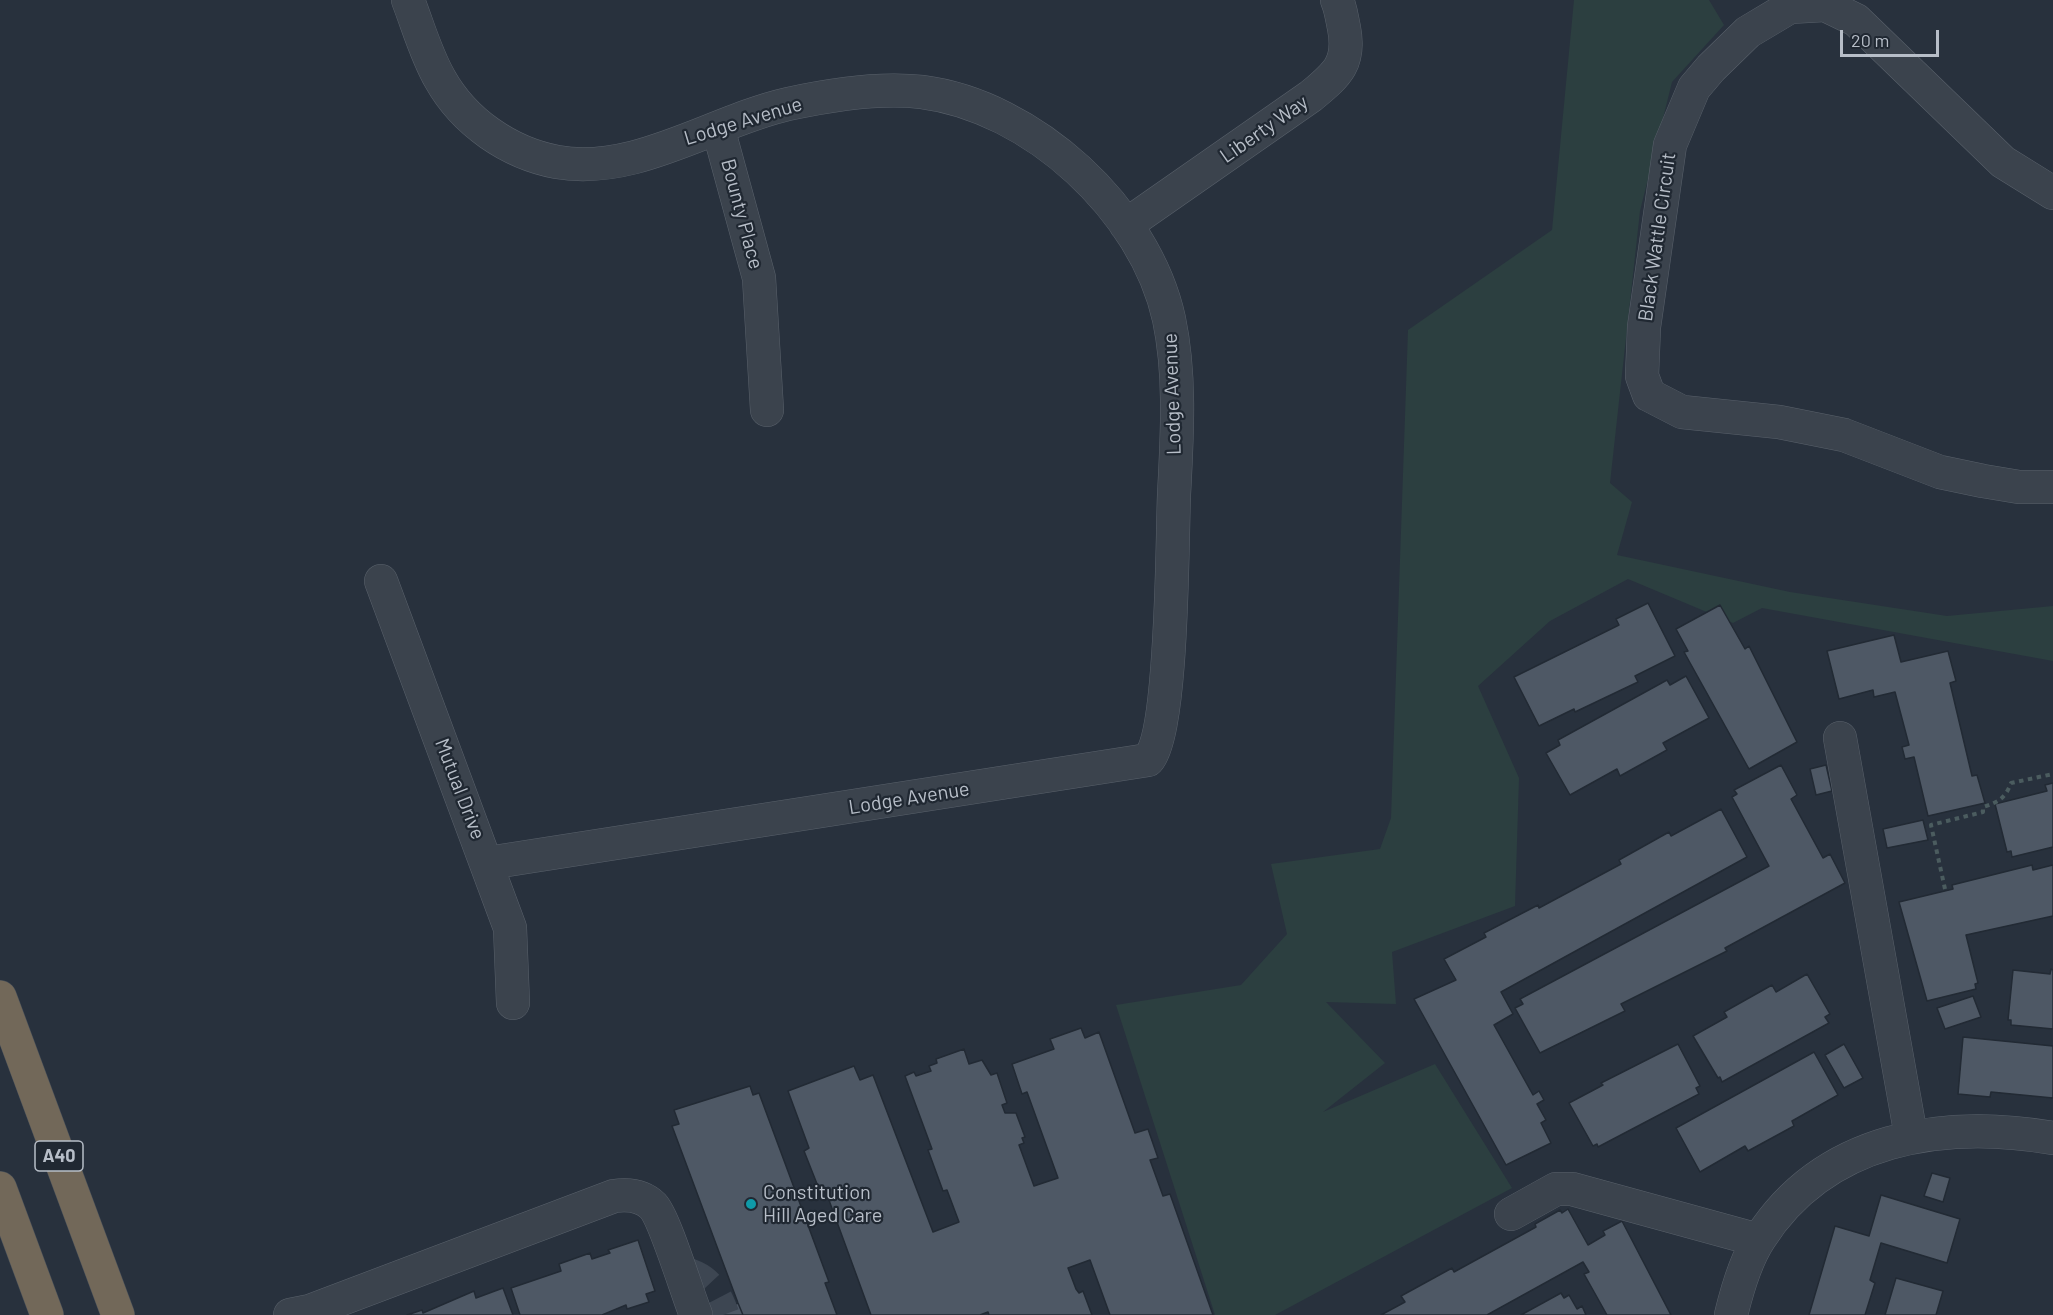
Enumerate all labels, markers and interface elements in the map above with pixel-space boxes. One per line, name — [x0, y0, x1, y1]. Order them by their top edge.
scale bar — [1843, 18, 1942, 56]
text: 20 m — [1851, 29, 1889, 51]
street label: Liberty Way — [1215, 90, 1313, 168]
street label: Lodge Avenue — [681, 92, 805, 150]
street label: Black Wattle Circuit — [1633, 151, 1681, 323]
street label: Bounty Place — [716, 156, 768, 272]
street label: Lodge Avenue — [1158, 333, 1186, 455]
street label: Mutual Drive — [430, 735, 490, 843]
street label: Lodge Avenue — [847, 777, 971, 819]
road number: A40 — [35, 1141, 83, 1171]
place label: Constitution Hill Aged Care — [763, 1180, 882, 1227]
marker: Constitution Hill Aged Care — [744, 1197, 758, 1211]

